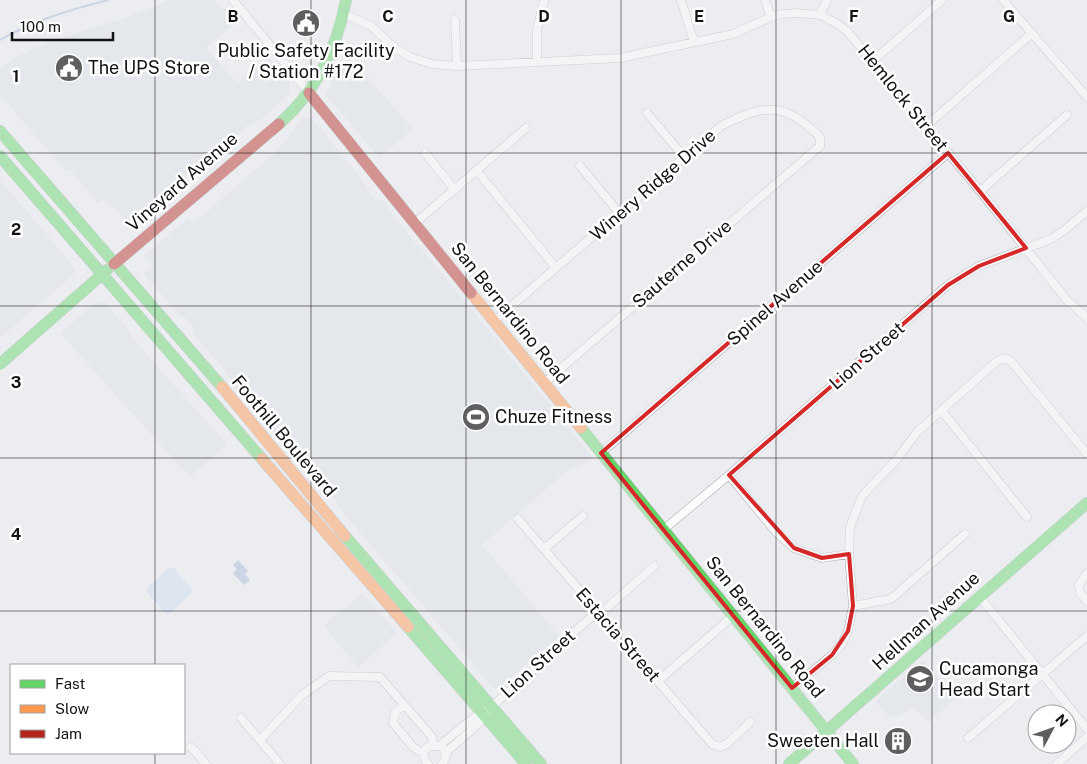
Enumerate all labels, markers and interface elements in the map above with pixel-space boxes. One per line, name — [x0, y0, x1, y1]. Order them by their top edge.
text: B — [228, 7, 239, 26]
text: C — [382, 7, 394, 26]
text: D — [538, 7, 550, 26]
text: E — [694, 7, 704, 26]
text: F — [849, 7, 859, 26]
text: G — [1003, 7, 1015, 26]
public building icon: Public Safety Facility / Station #172 — [291, 8, 321, 38]
scale bar — [12, 10, 114, 42]
text: 100 m — [20, 18, 61, 35]
place label: Public Safety Facility / Station #172 — [217, 40, 395, 82]
street label: Hemlock Street — [854, 40, 953, 155]
public building icon: The UPS Store — [54, 53, 84, 83]
place label: The UPS Store — [88, 57, 210, 78]
text: 1 — [13, 67, 19, 86]
street label: Winery Ridge Drive — [586, 124, 720, 245]
street label: Vineyard Avenue — [122, 128, 242, 236]
street label: Sauterne Drive — [628, 215, 735, 312]
text: 2 — [11, 220, 21, 239]
street label: San Bernardino Road — [447, 238, 574, 388]
street label: Spinel Avenue — [723, 255, 827, 350]
street label: Lion Street — [825, 317, 908, 394]
street label: Foothill Boulevard — [228, 371, 341, 501]
text: 3 — [11, 373, 21, 392]
sports icon: Chuze Fitness — [461, 402, 491, 432]
place label: Chuze Fitness — [495, 406, 612, 427]
text: 4 — [11, 525, 22, 544]
street label: San Bernardino Road — [702, 552, 829, 702]
street label: Hellman Avenue — [868, 567, 983, 674]
street label: Estacia Street — [572, 583, 665, 686]
street label: Lion Street — [496, 625, 579, 702]
place label: Cucamonga Head Start — [939, 658, 1039, 700]
legend — [10, 664, 185, 754]
school or university icon: Cucamonga Head Start — [905, 664, 935, 694]
text: Fast — [55, 675, 85, 692]
text: Slow — [55, 700, 90, 717]
north arrow — [1027, 704, 1077, 754]
text: N — [1052, 711, 1071, 730]
text: Jam — [55, 725, 82, 742]
building icon: Sweeten Hall — [883, 726, 913, 756]
place label: Sweeten Hall — [767, 730, 879, 751]

